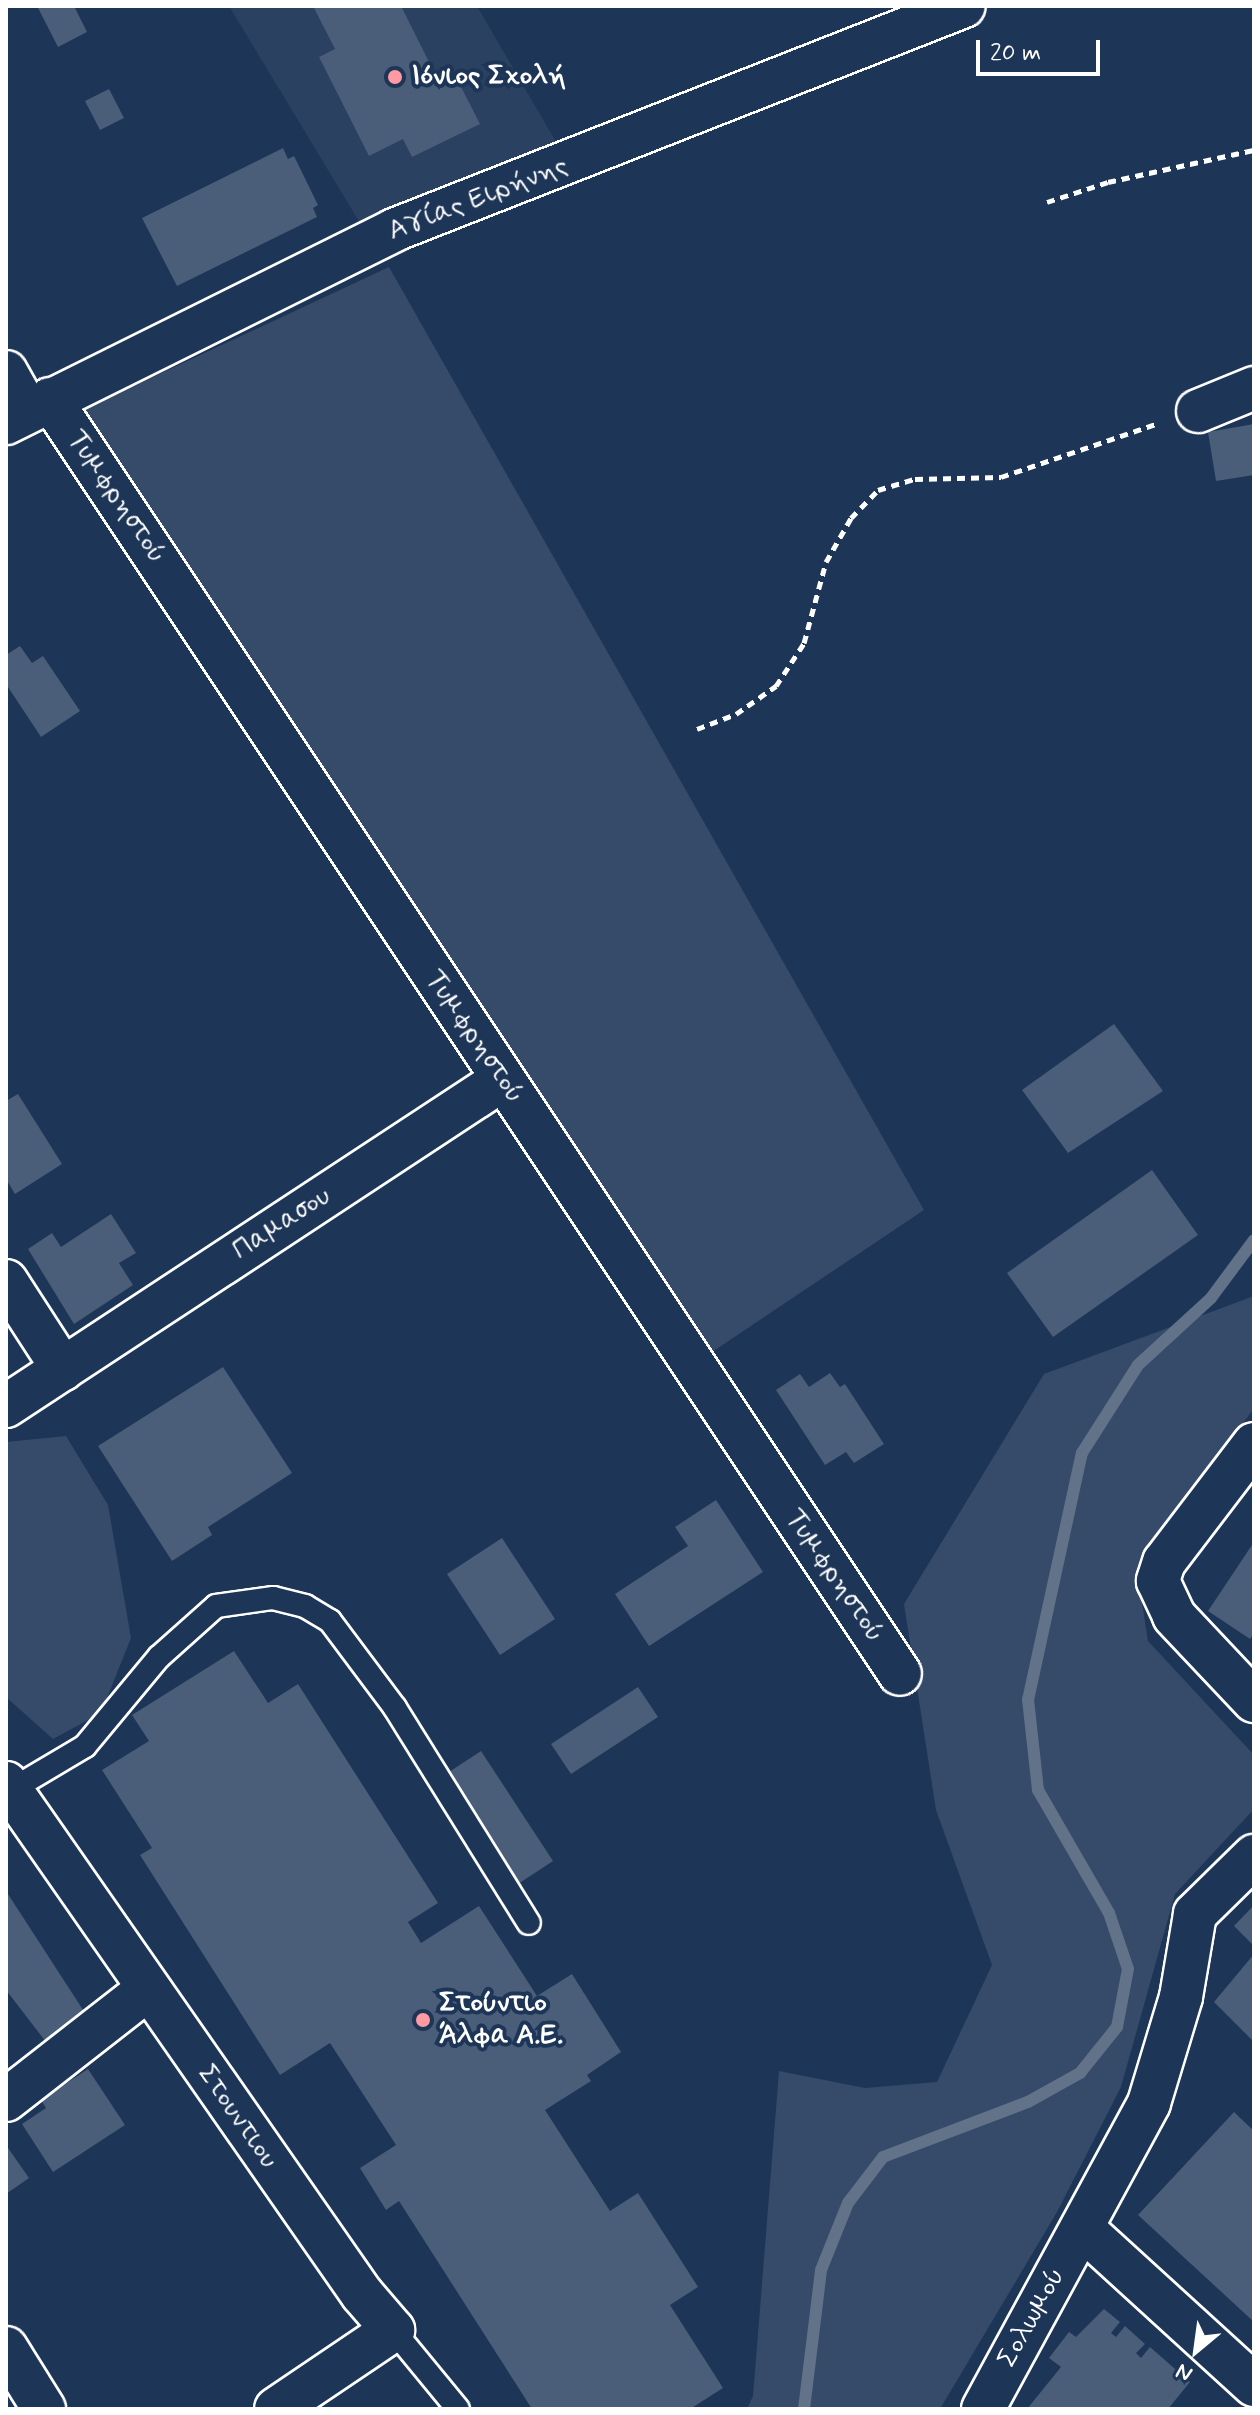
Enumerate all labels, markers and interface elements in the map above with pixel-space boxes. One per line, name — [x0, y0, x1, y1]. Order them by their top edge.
scale bar — [980, 24, 1104, 74]
text: 20 m — [990, 38, 1041, 69]
place label: Ιόνιος Σχολή — [411, 60, 566, 94]
marker: Ιόνιος Σχολή — [386, 68, 404, 86]
street label: Αγίας Ειρήνης — [383, 149, 573, 249]
street label: Τυμφρηστού — [59, 424, 173, 570]
street label: Τυμφρηστού — [417, 964, 531, 1110]
street label: Παμασου — [227, 1180, 337, 1268]
street label: Τυμφρηστού — [777, 1503, 891, 1649]
place label: Στούντιο Άλφα Α.Ε. — [439, 1987, 563, 2053]
marker: Στούντιο Άλφα Α.Ε. — [414, 2011, 432, 2029]
street label: Στουντιου — [189, 2059, 285, 2175]
street label: Σολωμού — [991, 2262, 1073, 2374]
north arrow — [1156, 2311, 1236, 2391]
text: N — [1171, 2356, 1198, 2388]

